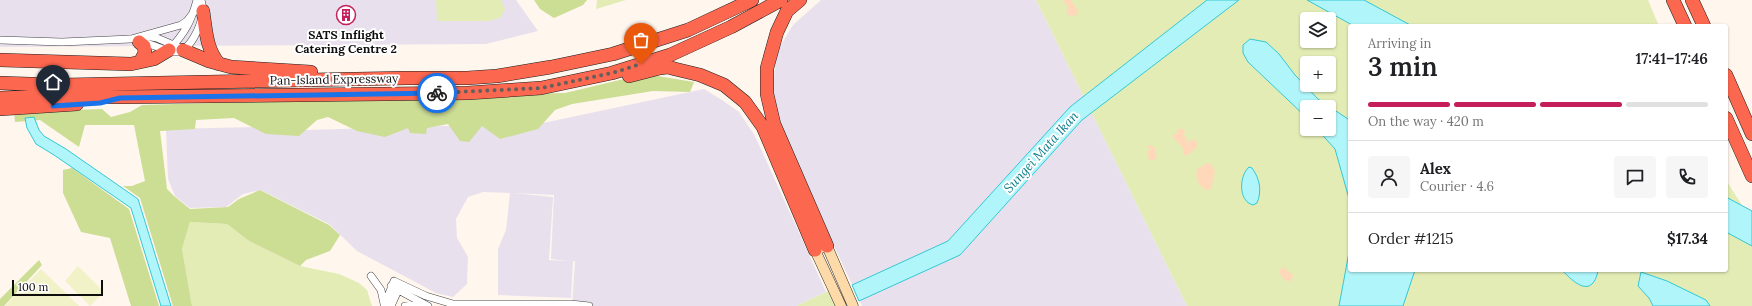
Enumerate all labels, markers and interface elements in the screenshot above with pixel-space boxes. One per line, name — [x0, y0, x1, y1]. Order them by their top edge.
building icon: SATS Inflight Catering Centre 2 — [335, 4, 357, 26]
map controls — [1300, 12, 1336, 136]
button: layers — [1300, 12, 1336, 48]
pin — [624, 23, 658, 64]
place label: SATS Inflight Catering Centre 2 — [295, 27, 397, 56]
icon: bag — [630, 29, 652, 51]
text: Arriving in — [1368, 35, 1431, 52]
text: 17:41–17:46 — [1635, 49, 1708, 68]
text: 3 min — [1368, 50, 1438, 83]
button: + — [1300, 56, 1336, 92]
pin — [36, 65, 70, 106]
street label: Pan-Island Expressway — [270, 70, 399, 88]
icon: home — [42, 71, 64, 93]
courier — [417, 73, 457, 113]
icon: bike — [426, 82, 448, 104]
button: − — [1300, 100, 1336, 136]
water label: Sungei Mata Ikan — [1000, 108, 1082, 196]
text: On the way · 420 m — [1368, 113, 1484, 130]
button: person — [1368, 156, 1410, 198]
button: chat — [1614, 156, 1656, 198]
button: phone — [1666, 156, 1708, 198]
text: Alex — [1420, 159, 1451, 178]
text: Courier · 4.6 — [1420, 178, 1494, 195]
text: Order #1215 — [1368, 229, 1453, 248]
text: $17.34 — [1667, 229, 1708, 248]
scale bar — [12, 278, 103, 297]
text: 100 m — [18, 280, 48, 294]

